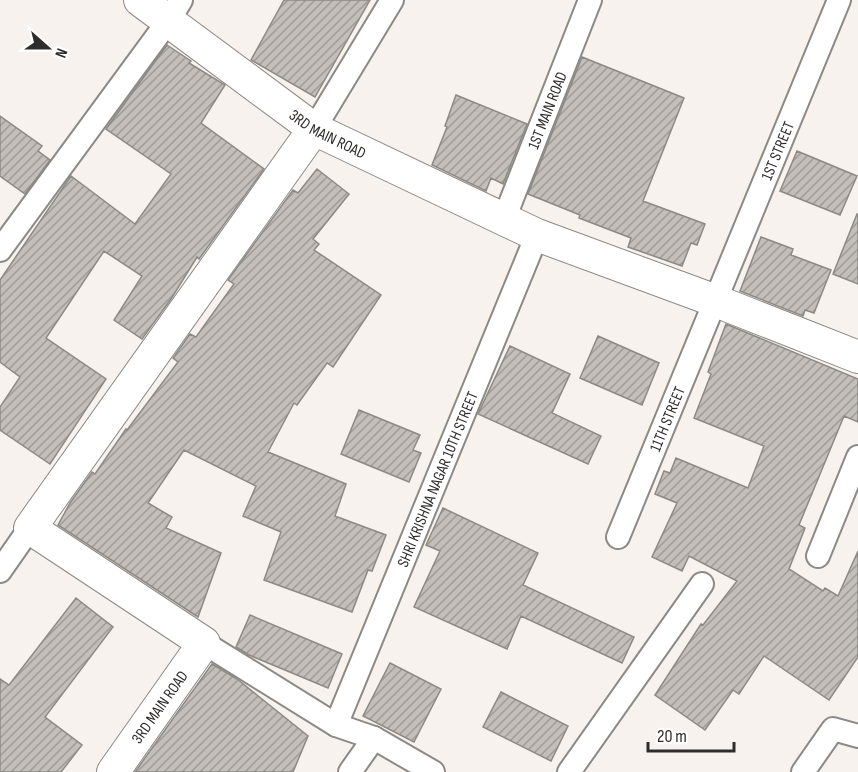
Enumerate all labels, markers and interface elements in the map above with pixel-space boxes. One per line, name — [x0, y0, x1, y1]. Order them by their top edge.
north arrow — [18, 18, 78, 78]
text: N — [50, 45, 71, 60]
street label: 1ST MAIN ROAD — [524, 69, 572, 152]
street label: 3RD MAIN ROAD — [285, 106, 369, 163]
street label: 1ST STREET — [758, 118, 799, 183]
street label: 11TH STREET — [646, 383, 690, 455]
street label: SHRI KRISHNA NAGAR 10TH STREET — [394, 388, 483, 570]
street label: 3RD MAIN ROAD — [128, 667, 193, 748]
scale bar — [648, 715, 734, 753]
text: 20 m — [657, 726, 687, 747]

